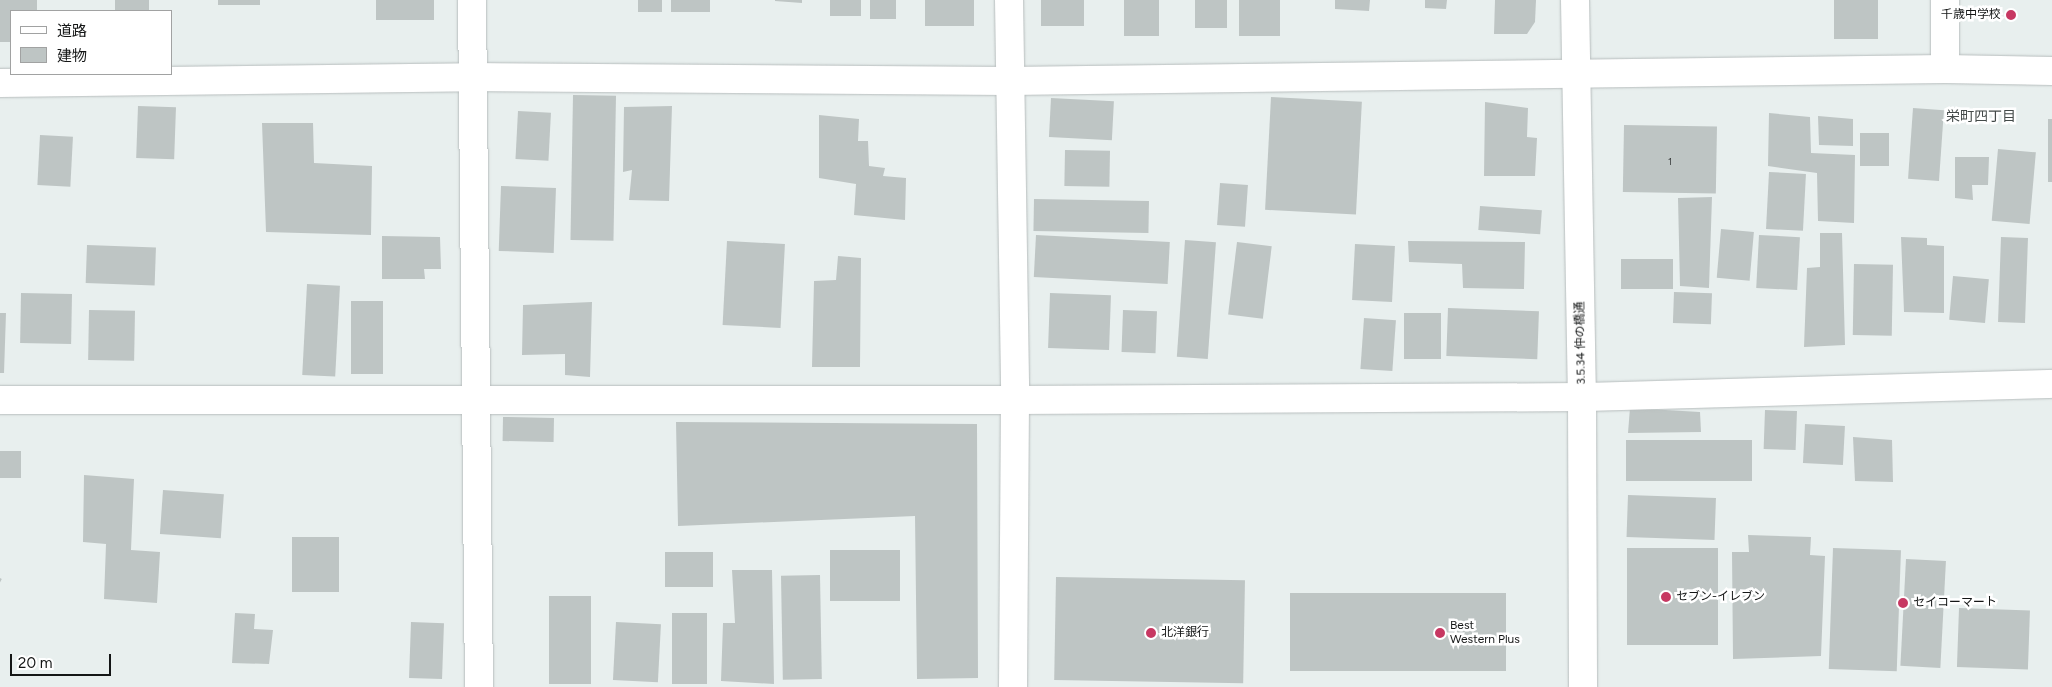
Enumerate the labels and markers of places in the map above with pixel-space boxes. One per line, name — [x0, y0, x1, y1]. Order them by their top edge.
place label: 千歳中学校 — [1941, 8, 2001, 22]
marker: 千歳中学校 — [2005, 9, 2017, 21]
place label: セブン-イレブン — [1676, 590, 1765, 604]
marker: セブン-イレブン — [1660, 591, 1672, 603]
place label: セイコーマート — [1913, 596, 1997, 610]
marker: セイコーマート — [1897, 597, 1909, 609]
place label: Best Western Plus — [1450, 619, 1520, 647]
place label: 北洋銀行 — [1161, 626, 1209, 640]
marker: 北洋銀行 — [1145, 627, 1157, 639]
marker: Best Western Plus — [1434, 627, 1446, 639]

